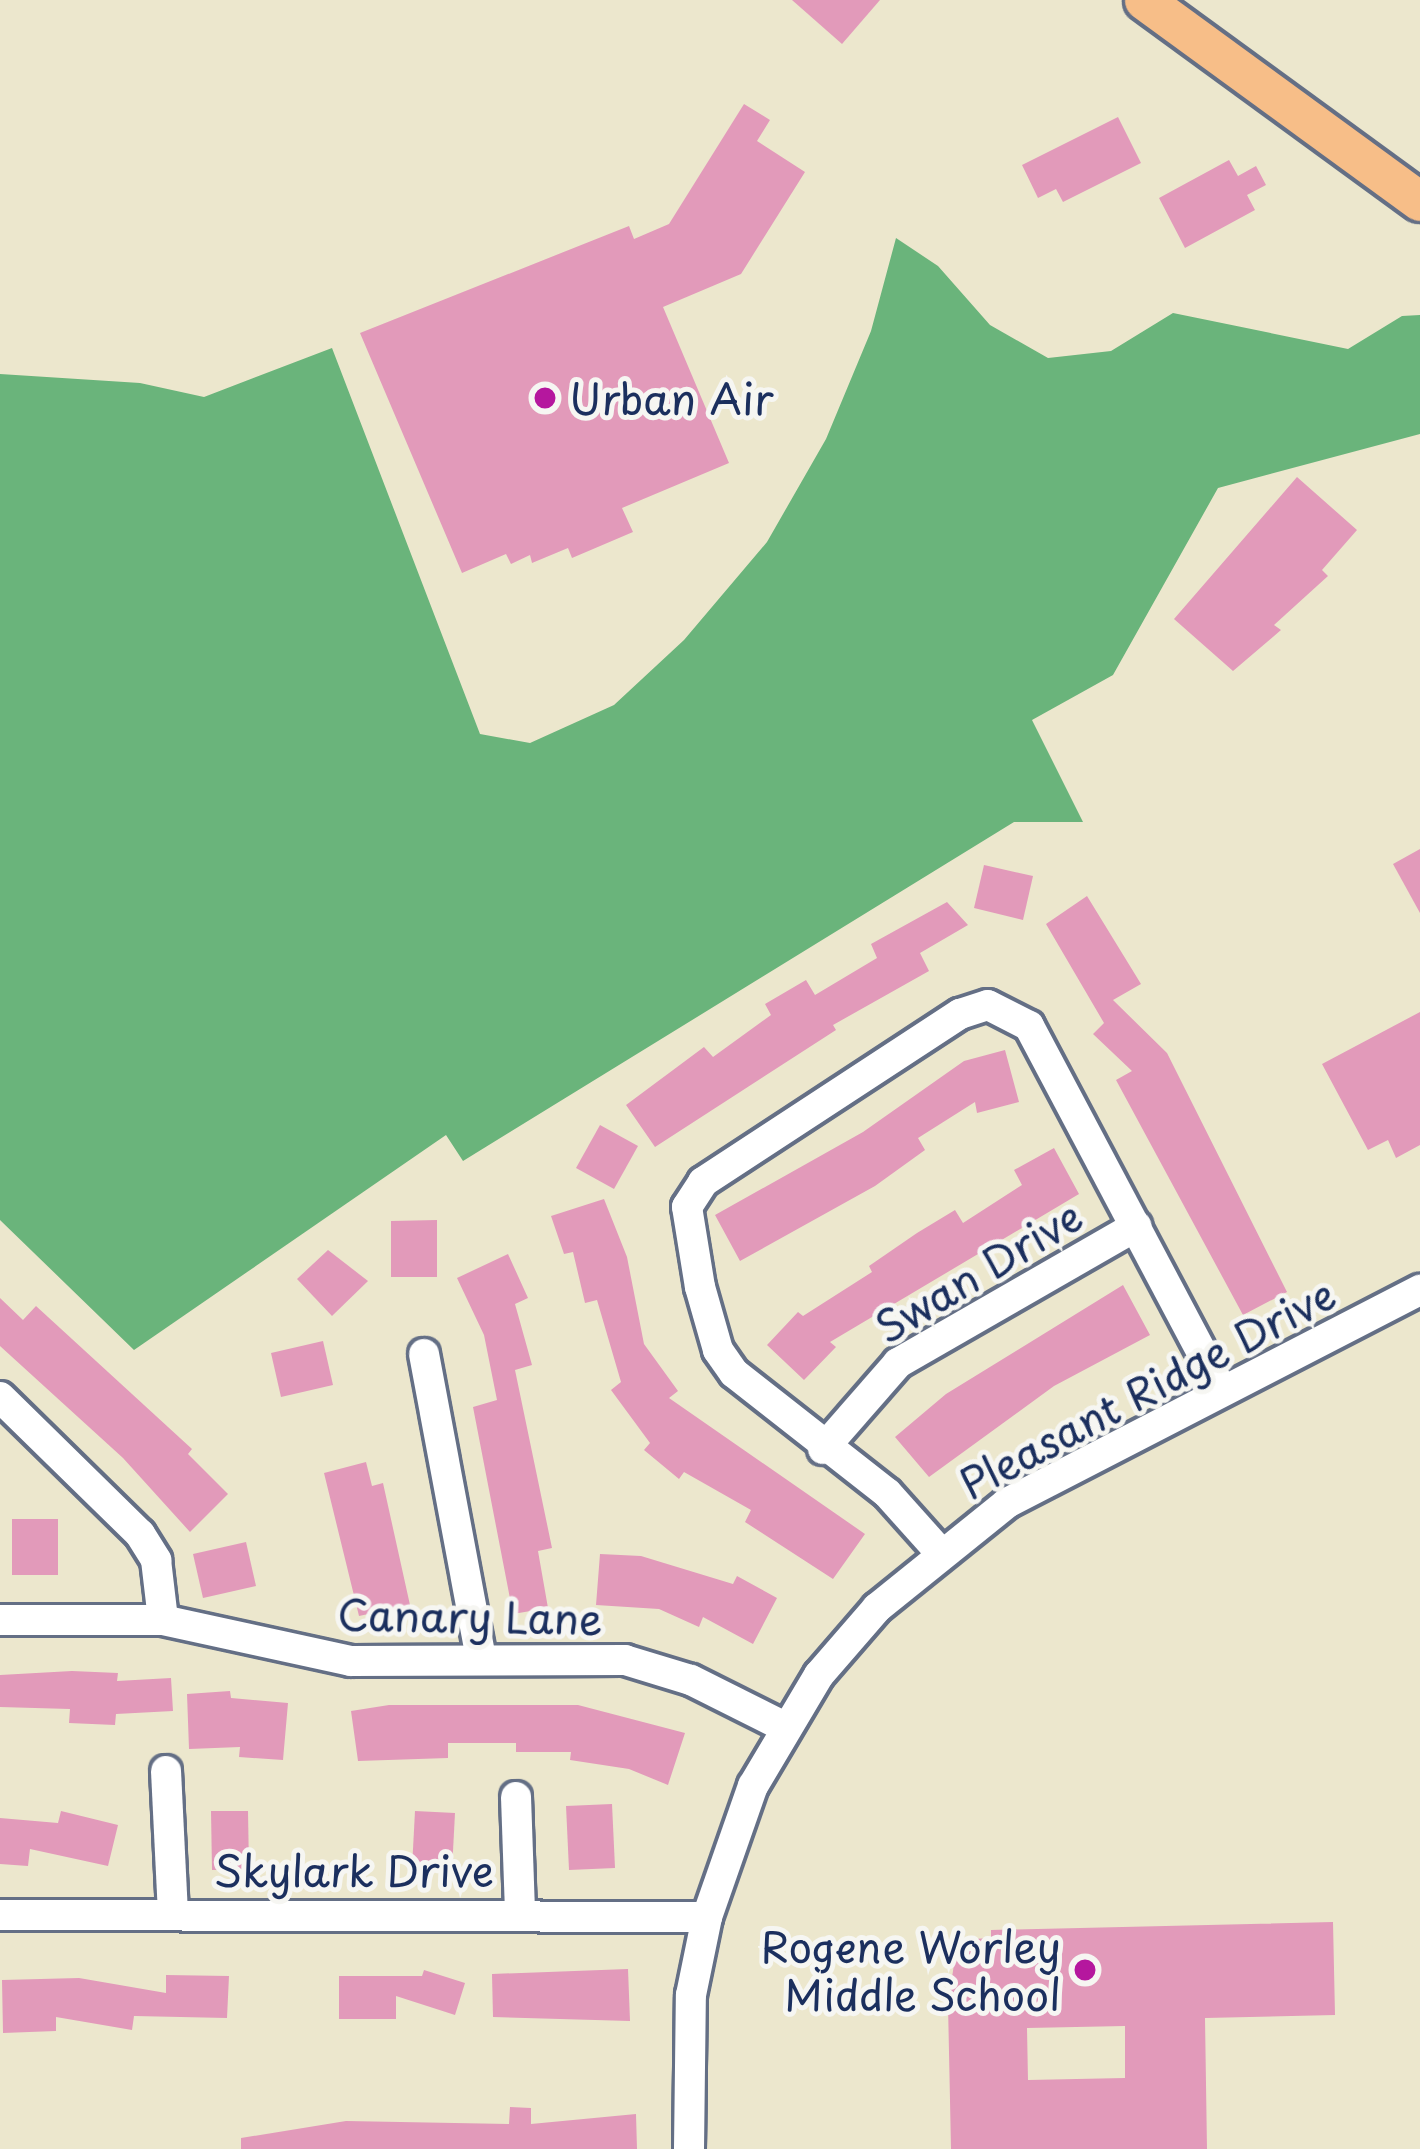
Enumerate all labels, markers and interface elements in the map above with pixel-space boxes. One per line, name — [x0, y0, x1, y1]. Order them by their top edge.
place label: Urban Air — [569, 373, 773, 423]
marker: Urban Air — [532, 385, 558, 411]
street label: Swan Drive — [866, 1190, 1090, 1352]
street label: Pleasant Ridge Drive — [950, 1267, 1344, 1509]
street label: Canary Lane — [338, 1589, 602, 1643]
street label: Skylark Drive — [214, 1845, 494, 1895]
place label: Rogene Worley Middle School — [760, 1921, 1061, 2020]
marker: Rogene Worley Middle School — [1072, 1957, 1098, 1983]

